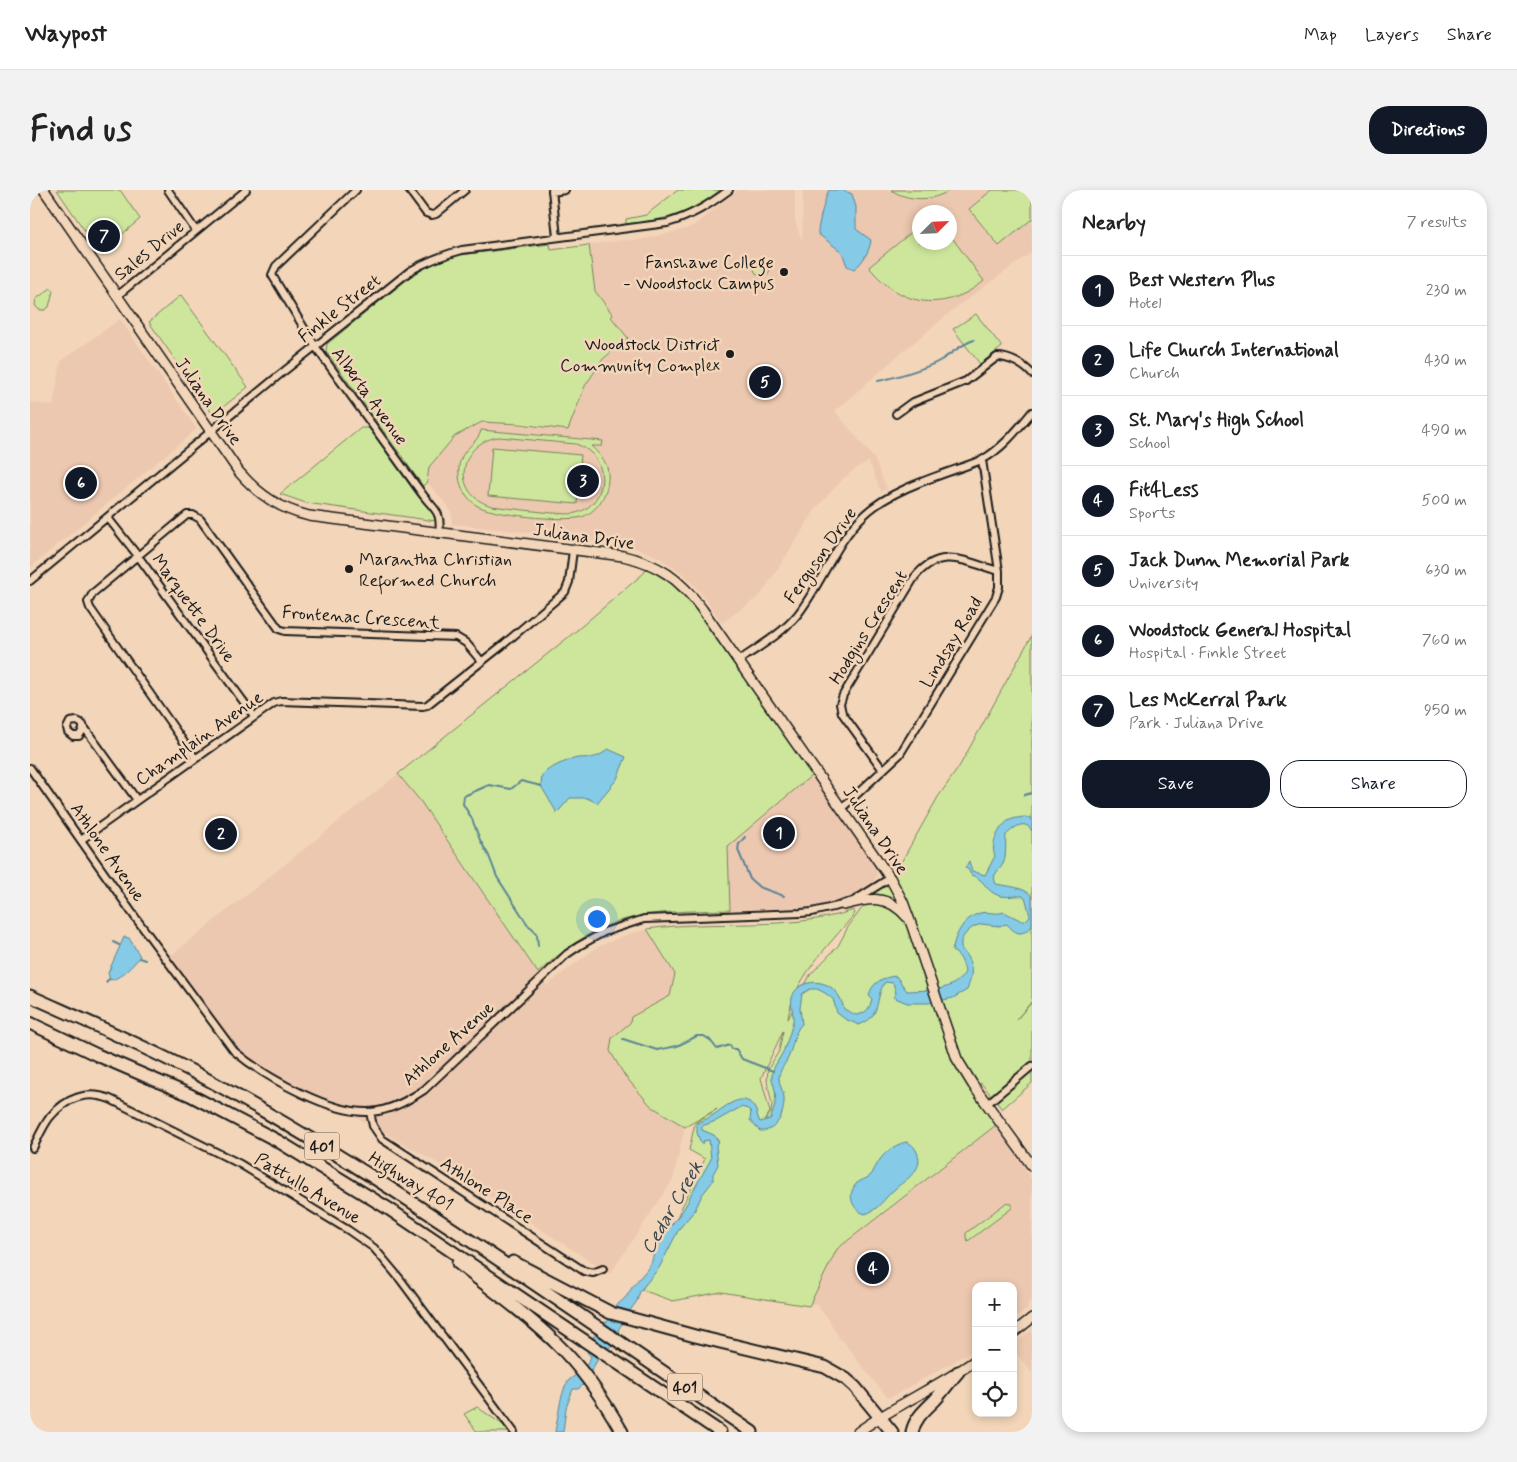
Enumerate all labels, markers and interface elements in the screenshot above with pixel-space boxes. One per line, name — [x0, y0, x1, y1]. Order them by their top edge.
text: Waypost — [25, 19, 107, 50]
text: Map — [1304, 23, 1337, 47]
text: Layers — [1365, 23, 1419, 47]
text: Share — [1447, 23, 1492, 47]
button: Directions — [1369, 106, 1487, 154]
text: Find us — [30, 107, 132, 153]
north arrow — [912, 205, 957, 250]
text: Nearby — [1082, 209, 1146, 237]
text: 7 results — [1407, 212, 1467, 233]
street label: Sales Drive — [110, 215, 190, 286]
pin: 7 — [88, 217, 120, 255]
place label: Fanshawe College - Woodstock Campus — [623, 251, 774, 296]
marker: Fanshawe College - Woodstock Campus — [778, 266, 790, 278]
text: Best Western Plus — [1129, 268, 1275, 293]
street label: Finkle Street — [293, 269, 386, 349]
text: 1 — [1094, 280, 1102, 301]
text: 230 m — [1426, 280, 1467, 301]
text: Hotel — [1129, 293, 1162, 314]
place label: Woodstock District Community Complex — [560, 333, 721, 378]
text: Life Church International — [1129, 338, 1339, 363]
street label: Alberta Avenue — [325, 343, 413, 451]
marker: Woodstock District Community Complex — [724, 348, 736, 360]
text: 2 — [1094, 350, 1102, 371]
text: 430 m — [1424, 350, 1467, 371]
street label: Juliana Drive — [169, 353, 247, 450]
pin: 5 — [749, 363, 781, 401]
text: Church — [1129, 363, 1180, 384]
text: St. Mary's High School — [1129, 408, 1304, 433]
text: 3 — [1094, 420, 1102, 441]
text: 490 m — [1421, 420, 1467, 441]
text: School — [1129, 433, 1170, 454]
pin: 3 — [567, 462, 599, 500]
pin: 6 — [65, 464, 97, 502]
text: Fit4Less — [1129, 478, 1198, 503]
text: 4 — [1093, 490, 1103, 511]
text: 500 m — [1422, 490, 1467, 511]
street label: Ferguson Drive — [779, 503, 864, 609]
text: Sports — [1129, 503, 1175, 524]
street label: Juliana Drive — [532, 518, 636, 556]
place label: Marantha Christian Reformed Church — [359, 548, 512, 595]
text: Jack Dunn Memorial Park — [1129, 548, 1349, 573]
street label: Marquette Drive — [146, 549, 241, 668]
text: 5 — [1093, 560, 1103, 581]
text: 630 m — [1425, 560, 1467, 581]
marker: Marantha Christian Reformed Church — [343, 563, 355, 575]
street label: Hodgins Crescent — [824, 566, 915, 690]
text: University — [1129, 573, 1199, 594]
street label: Lindsay Road — [915, 593, 988, 693]
street label: Frontenac Crescent — [281, 601, 441, 636]
text: Woodstock General Hospital — [1129, 618, 1351, 643]
text: 6 — [1094, 630, 1102, 651]
text: 760 m — [1422, 630, 1467, 651]
text: Hospital · Finkle Street — [1129, 643, 1286, 664]
street label: Champlain Avenue — [131, 686, 268, 792]
text: Les McKerral Park — [1129, 688, 1287, 713]
text: 7 — [1093, 700, 1103, 721]
text: 950 m — [1424, 700, 1467, 721]
text: Park · Juliana Drive — [1129, 713, 1264, 734]
button: Save — [1082, 760, 1270, 808]
button: Share — [1280, 760, 1467, 808]
street label: Juliana Drive — [837, 782, 914, 880]
street label: Athlone Avenue — [64, 798, 150, 907]
pin: 1 — [763, 814, 795, 852]
pin: 2 — [205, 815, 237, 853]
your location — [584, 906, 610, 932]
street label: Athlone Avenue — [398, 996, 500, 1091]
road number: 401 — [304, 1132, 340, 1159]
street label: Highway 401 — [363, 1146, 457, 1219]
street label: Pattullo Avenue — [250, 1148, 365, 1230]
street label: Athlone Place — [435, 1152, 538, 1230]
water label: Cedar Creek — [636, 1156, 709, 1259]
pin: 4 — [857, 1249, 889, 1287]
map controls — [972, 1282, 1017, 1417]
button: + — [972, 1282, 1017, 1327]
button: − — [972, 1327, 1017, 1372]
button: locate — [972, 1372, 1017, 1417]
road number: 401 — [668, 1374, 702, 1400]

